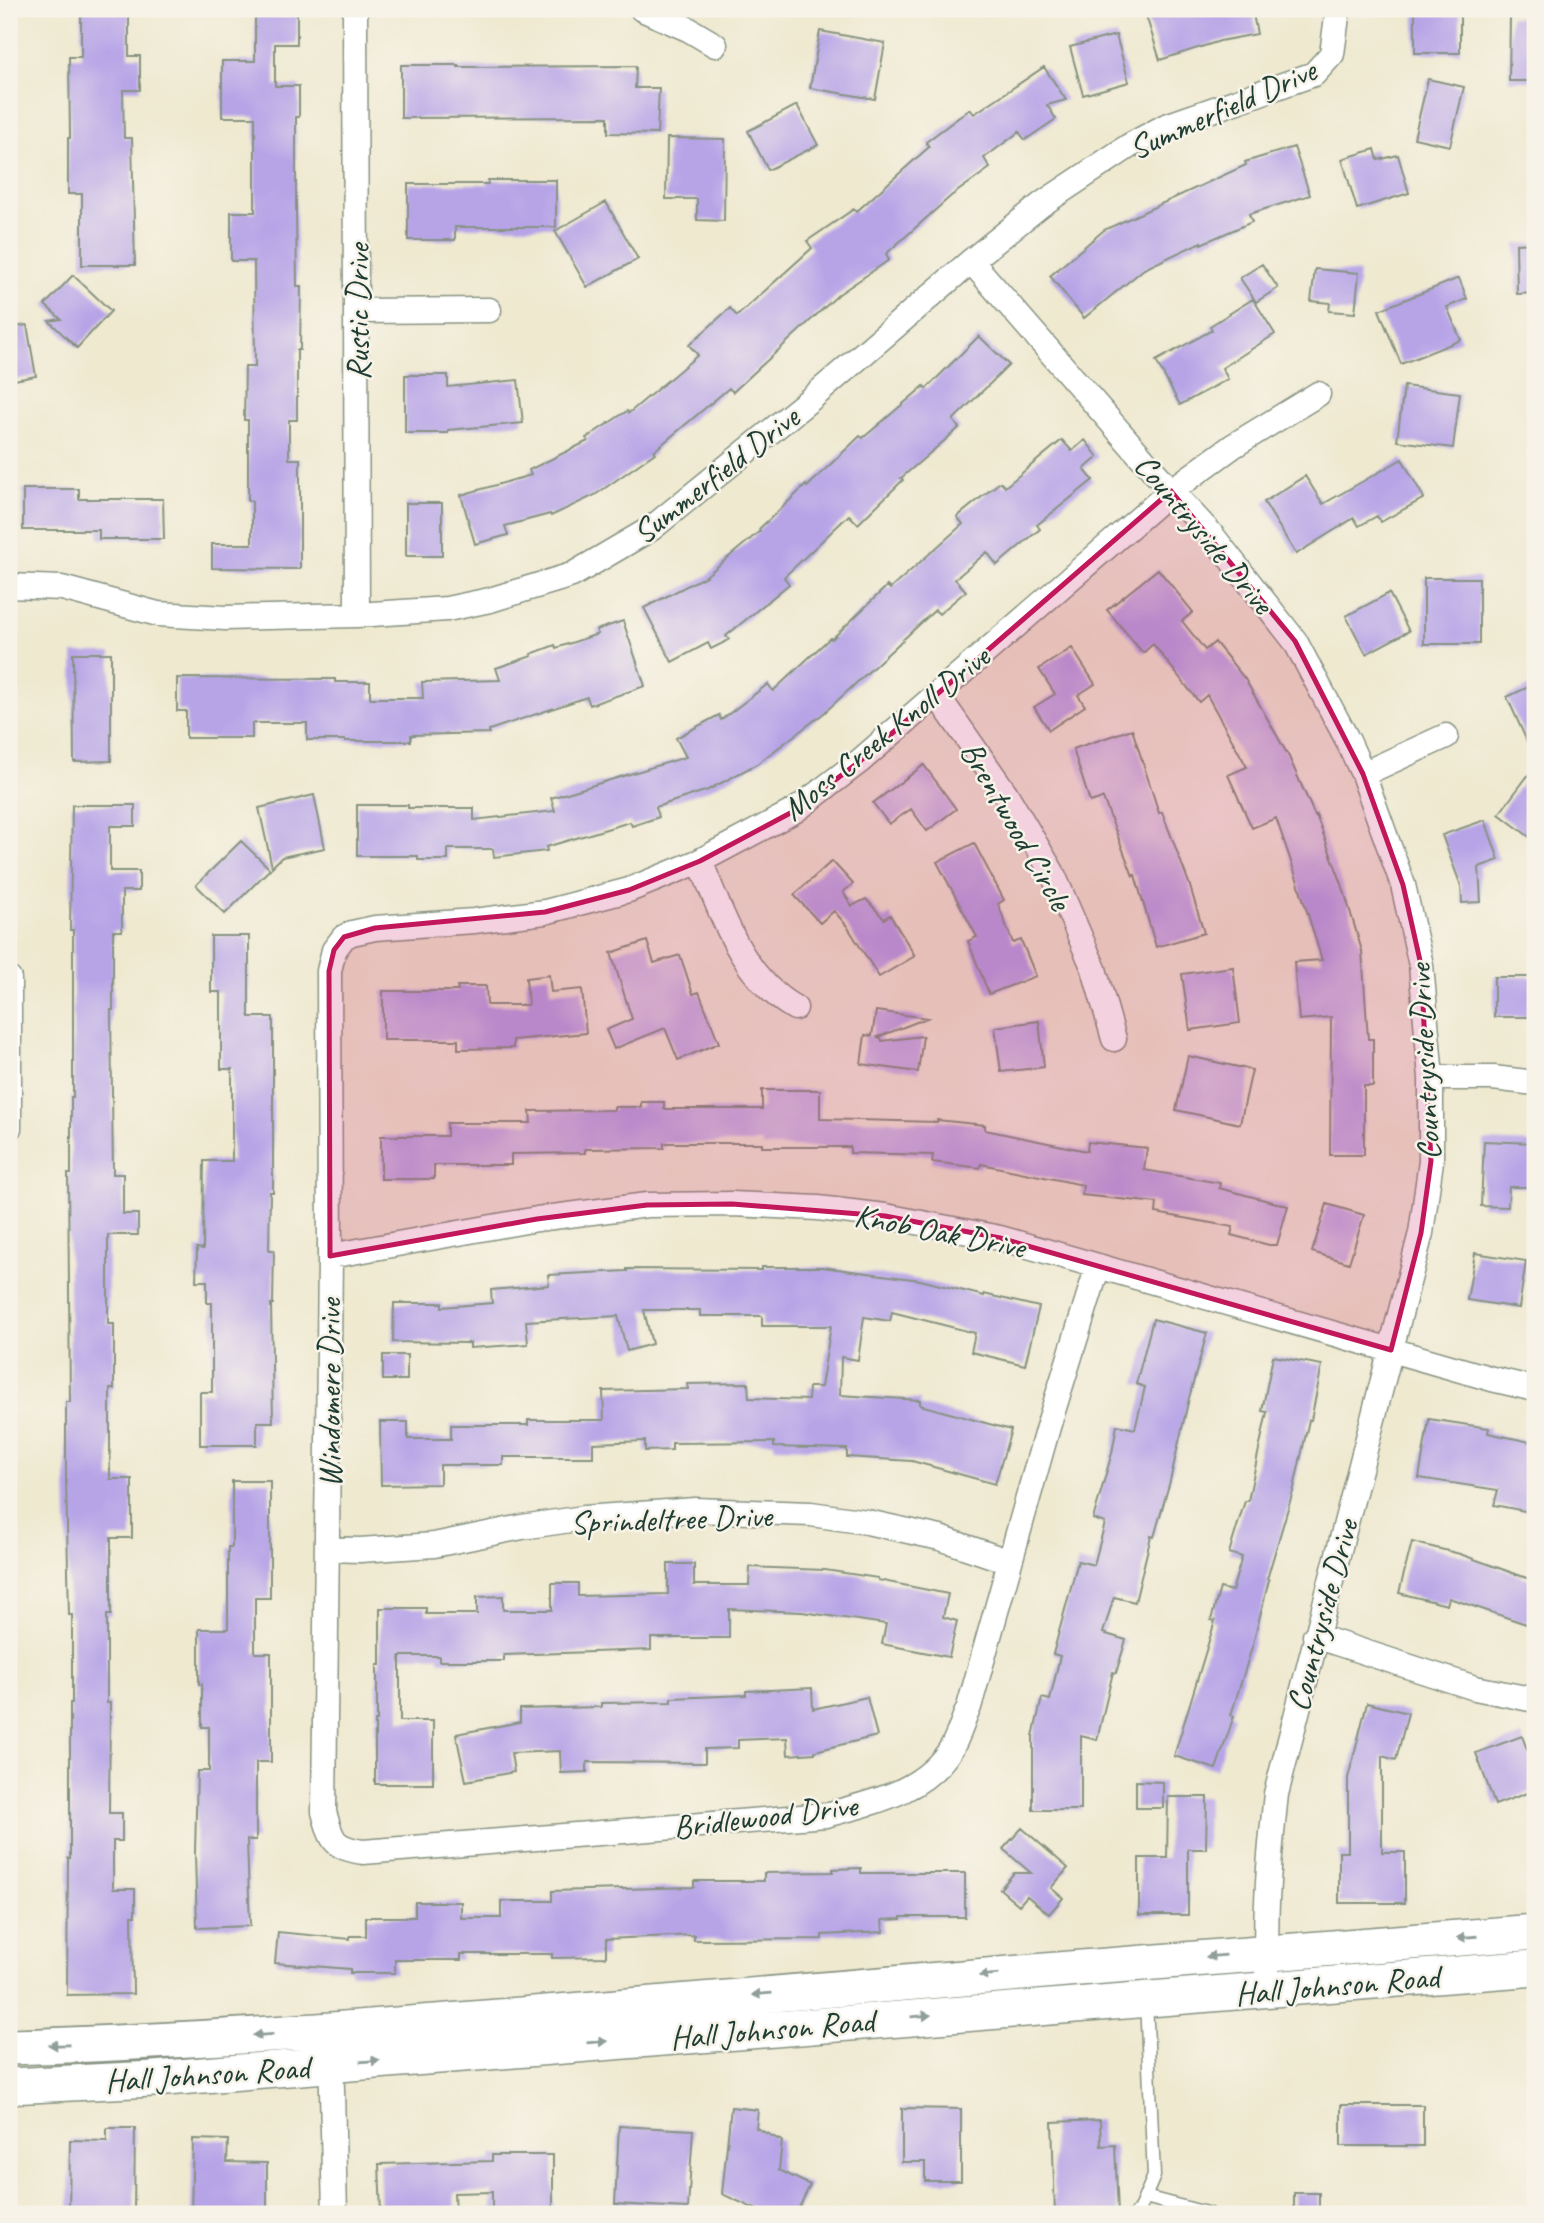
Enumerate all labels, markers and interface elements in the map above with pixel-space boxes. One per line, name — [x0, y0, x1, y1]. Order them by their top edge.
street label: Summerfield Drive — [1122, 48, 1325, 169]
street label: Rustic Drive — [337, 241, 379, 380]
street label: Summerfield Drive — [624, 395, 809, 553]
street label: Countryside Drive — [1125, 445, 1285, 624]
street label: Moss Creek Knoll Drive — [773, 635, 1000, 830]
street label: Brentwood Circle — [951, 733, 1083, 920]
street label: Countryside Drive — [1398, 960, 1450, 1161]
street label: Knob Oak Drive — [851, 1194, 1031, 1269]
street label: Windomere Drive — [309, 1296, 351, 1487]
street label: Sprindeltree Drive — [570, 1494, 775, 1544]
street label: Countryside Drive — [1276, 1513, 1368, 1716]
street label: Bridlewood Drive — [671, 1784, 862, 1848]
one-way arrow — [1456, 1932, 1478, 1943]
one-way arrow — [1205, 1951, 1227, 1962]
street label: Hall Johnson Road — [1233, 1955, 1446, 2015]
one-way arrow — [978, 1970, 1000, 1981]
one-way arrow — [751, 1989, 773, 2000]
street label: Hall Johnson Road — [668, 1999, 881, 2059]
one-way arrow — [910, 2010, 932, 2021]
one-way arrow — [252, 2029, 274, 2040]
one-way arrow — [586, 2036, 608, 2047]
one-way arrow — [48, 2040, 70, 2051]
street label: Hall Johnson Road — [104, 2046, 316, 2102]
one-way arrow — [359, 2055, 381, 2066]

